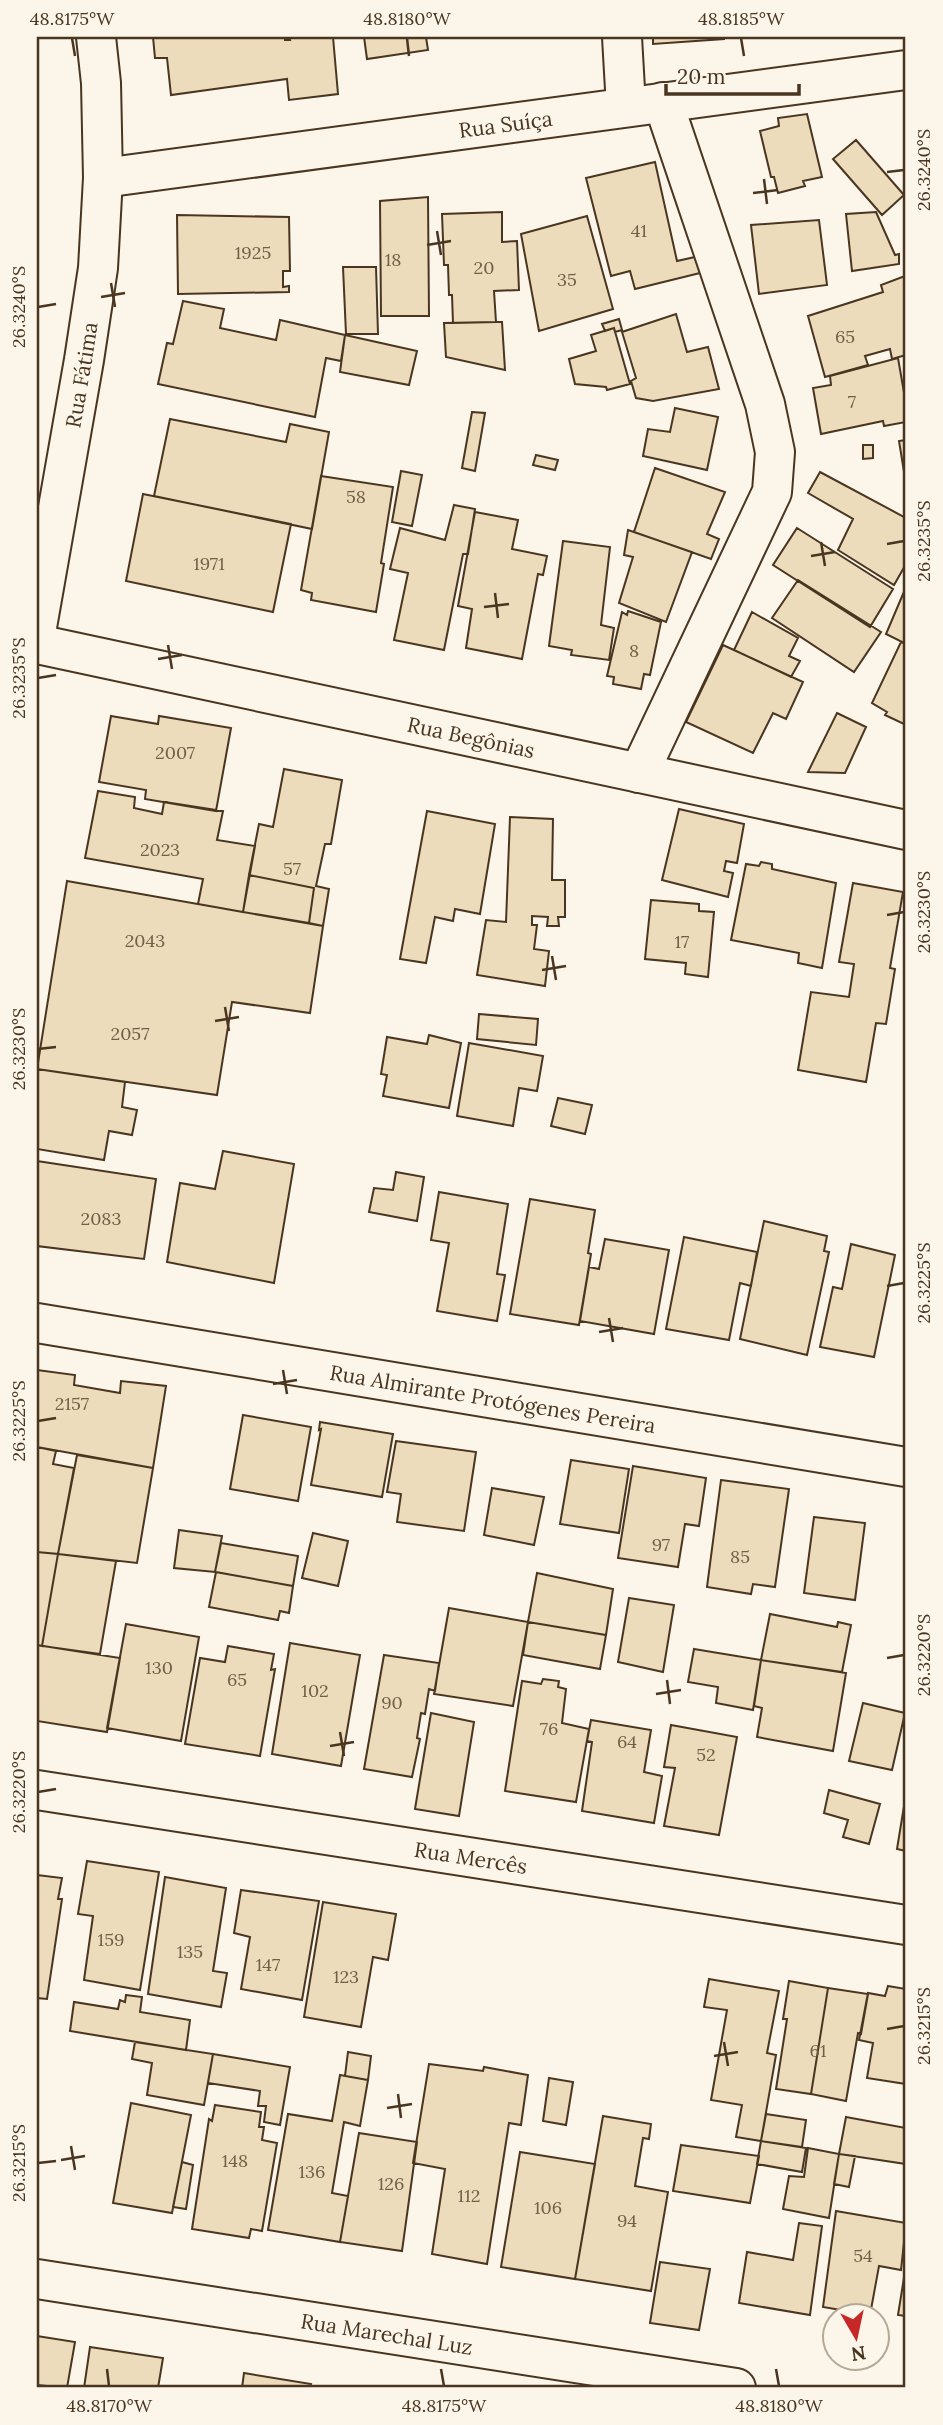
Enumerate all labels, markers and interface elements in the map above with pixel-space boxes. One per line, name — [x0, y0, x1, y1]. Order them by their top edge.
text: 48.8175°W — [30, 7, 115, 30]
text: 48.8180°W — [363, 7, 452, 30]
text: 48.8185°W — [698, 7, 785, 30]
scale bar — [666, 52, 800, 96]
text: 20 m — [677, 63, 726, 90]
street label: Rua Suíça — [457, 104, 554, 144]
text: 26.3240°S — [912, 129, 935, 211]
house number: 41 — [631, 219, 647, 242]
house number: 1925 — [235, 241, 271, 264]
house number: 18 — [385, 248, 401, 271]
house number: 20 — [474, 256, 494, 279]
text: 26.3240°S — [7, 266, 30, 348]
house number: 35 — [557, 268, 577, 291]
street label: Rua Fátima — [59, 320, 103, 430]
house number: 65 — [835, 325, 855, 348]
house number: 7 — [848, 390, 856, 413]
house number: 58 — [346, 485, 366, 508]
text: 26.3235°S — [912, 500, 935, 582]
house number: 1971 — [193, 552, 225, 575]
text: 26.3235°S — [7, 637, 30, 719]
house number: 8 — [629, 639, 639, 662]
street label: Rua Begônias — [405, 710, 537, 764]
house number: 2007 — [155, 741, 195, 764]
house number: 2023 — [140, 838, 180, 861]
house number: 57 — [283, 857, 301, 880]
text: 26.3230°S — [912, 871, 935, 953]
house number: 2043 — [125, 929, 165, 952]
house number: 17 — [675, 930, 689, 953]
text: 26.3230°S — [7, 1008, 30, 1090]
house number: 2057 — [111, 1022, 149, 1045]
house number: 2083 — [81, 1207, 122, 1230]
text: 26.3225°S — [912, 1242, 935, 1324]
street label: Rua Almirante Protógenes Pereira — [328, 1358, 658, 1439]
text: 26.3225°S — [7, 1380, 30, 1462]
house number: 2157 — [55, 1392, 89, 1415]
house number: 97 — [652, 1533, 670, 1556]
house number: 85 — [730, 1545, 750, 1568]
text: 26.3220°S — [912, 1614, 935, 1696]
house number: 130 — [145, 1656, 173, 1679]
house number: 65 — [227, 1668, 247, 1691]
house number: 102 — [301, 1679, 329, 1702]
house number: 90 — [381, 1691, 403, 1714]
house number: 76 — [540, 1717, 558, 1740]
house number: 64 — [617, 1730, 637, 1753]
house number: 52 — [696, 1743, 716, 1766]
text: 26.3220°S — [7, 1751, 30, 1833]
street label: Rua Mercês — [412, 1835, 529, 1879]
house number: 159 — [98, 1928, 124, 1951]
house number: 135 — [177, 1940, 203, 1963]
house number: 147 — [256, 1953, 280, 1976]
house number: 123 — [333, 1965, 359, 1988]
text: 26.3215°S — [912, 1987, 935, 2065]
house number: 61 — [810, 2039, 826, 2062]
text: 26.3215°S — [7, 2124, 30, 2202]
house number: 148 — [222, 2149, 248, 2172]
house number: 136 — [299, 2160, 325, 2183]
house number: 126 — [378, 2172, 404, 2195]
house number: 112 — [458, 2184, 480, 2207]
house number: 106 — [534, 2196, 562, 2219]
house number: 94 — [617, 2209, 637, 2232]
house number: 54 — [853, 2244, 873, 2267]
north arrow — [820, 2302, 890, 2372]
street label: Rua Marechal Luz — [299, 2307, 475, 2360]
text: N — [849, 2341, 868, 2367]
text: 48.8170°W — [66, 2394, 153, 2417]
text: 48.8175°W — [402, 2394, 487, 2417]
text: 48.8180°W — [735, 2394, 824, 2417]

